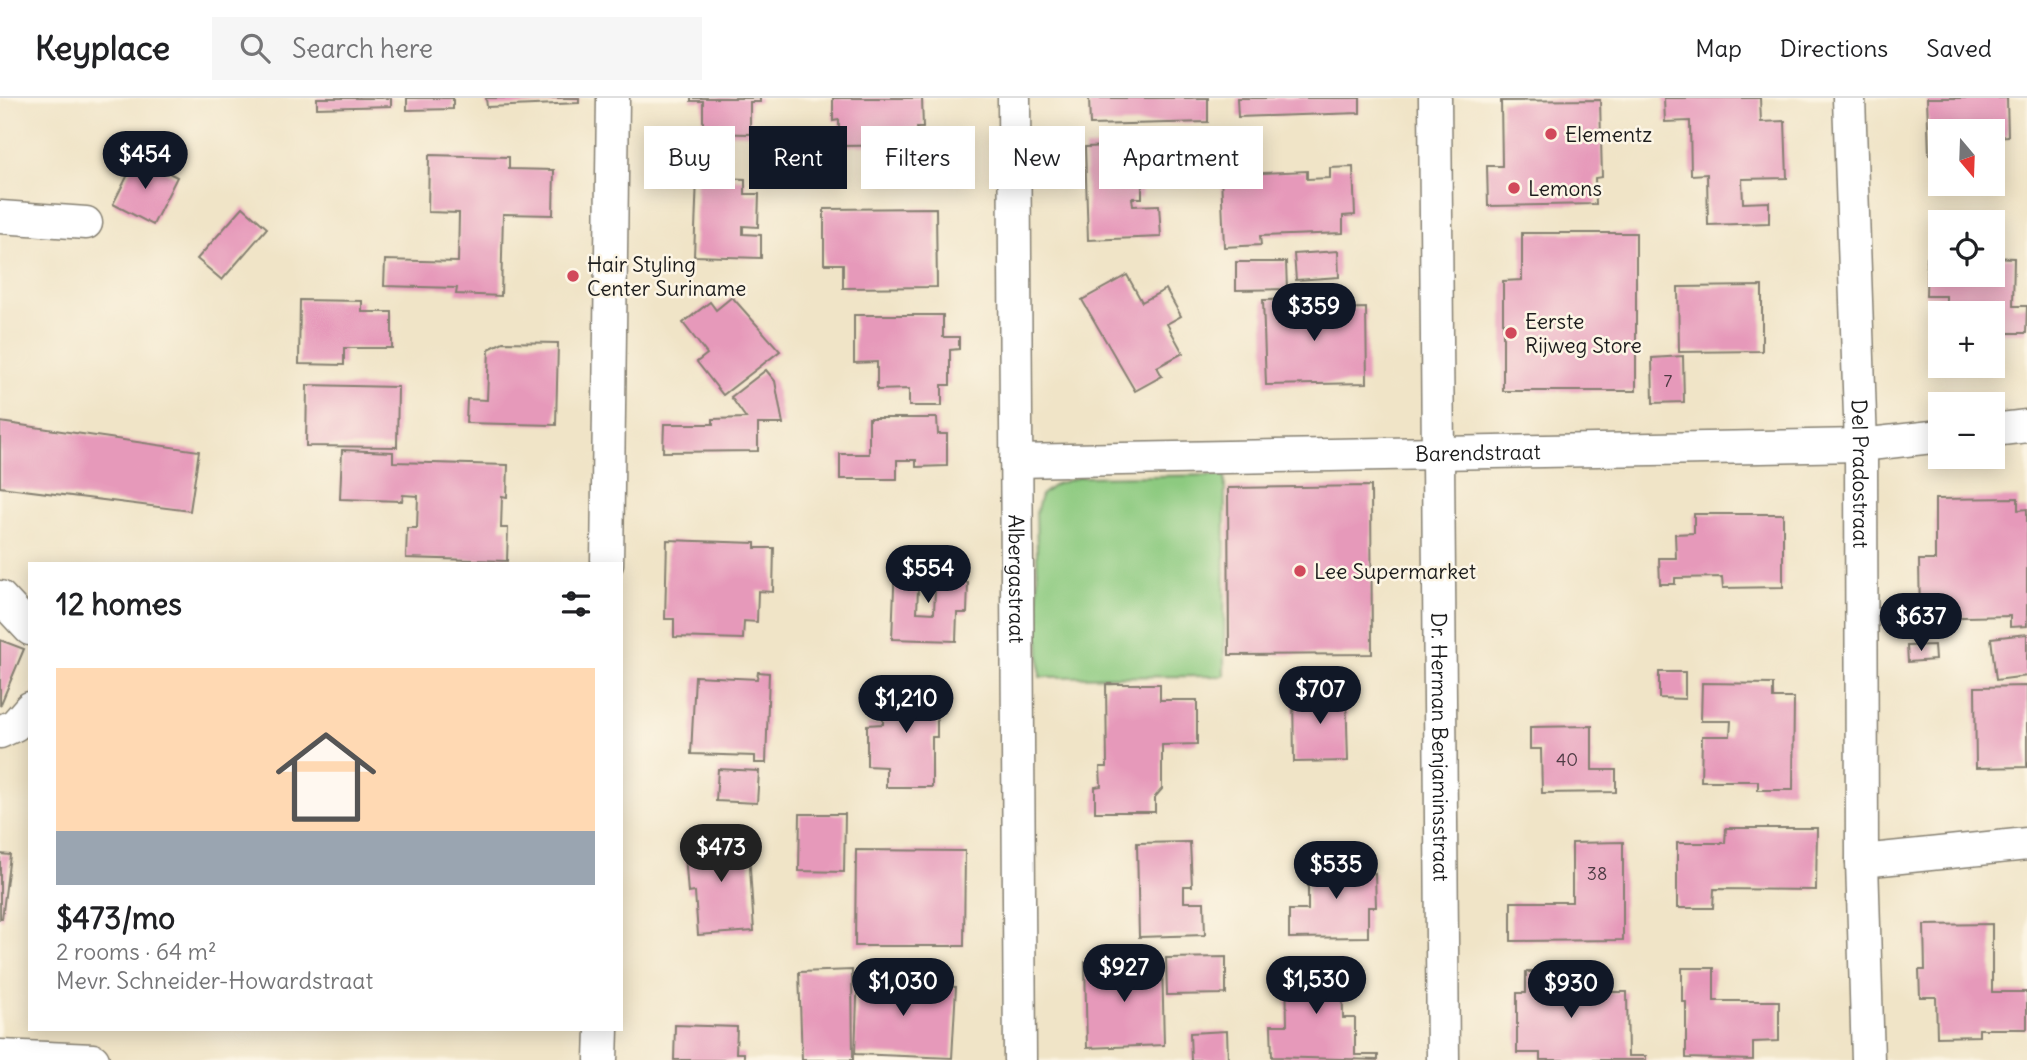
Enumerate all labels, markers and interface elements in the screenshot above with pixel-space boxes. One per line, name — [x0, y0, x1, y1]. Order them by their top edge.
search box — [212, 17, 702, 80]
text: Keyplace — [35, 27, 170, 69]
icon: search — [236, 29, 274, 67]
text: Search here — [292, 32, 433, 65]
text: Map — [1695, 33, 1742, 63]
text: Directions — [1780, 33, 1888, 63]
text: Saved — [1926, 33, 1992, 63]
north arrow — [1928, 119, 2006, 196]
map controls — [1928, 119, 2005, 469]
place label: Elementz — [1565, 121, 1652, 148]
chip: Buy — [644, 126, 735, 189]
chip: Rent — [749, 126, 847, 189]
chip: Filters — [861, 126, 975, 189]
chip: New — [989, 126, 1085, 189]
chip: Apartment — [1099, 126, 1263, 189]
marker: Elementz — [1543, 126, 1559, 142]
pin: $454 — [104, 132, 186, 191]
text: $454 — [119, 139, 171, 168]
place label: Lemons — [1528, 175, 1602, 202]
marker: Lemons — [1506, 180, 1522, 196]
button: locate — [1928, 210, 2005, 287]
place label: Hair Styling Center Suriname — [587, 251, 746, 302]
marker: Hair Styling Center Suriname — [565, 268, 581, 284]
pin: $359 — [1273, 284, 1355, 343]
text: $359 — [1288, 291, 1340, 320]
button: + — [1928, 301, 2005, 378]
place label: Eerste Rijweg Store — [1525, 308, 1642, 359]
marker: Eerste Rijweg Store — [1503, 325, 1519, 341]
house number: 7 — [1664, 369, 1673, 392]
button: − — [1928, 392, 2005, 469]
street label: Del Pradostraat — [1846, 399, 1875, 548]
street label: Barendstraat — [1415, 438, 1541, 467]
street label: Albergastraat — [1003, 514, 1031, 644]
pin: $554 — [887, 546, 969, 605]
text: $554 — [902, 553, 954, 582]
place label: Lee Supermarket — [1314, 558, 1476, 585]
marker: Lee Supermarket — [1292, 563, 1308, 579]
text: 12 homes — [56, 585, 182, 623]
icon: filters — [557, 585, 595, 623]
pin: $637 — [1880, 594, 1962, 653]
text: $637 — [1896, 601, 1946, 630]
street label: Dr. Herman Benjaminsstraat — [1426, 612, 1455, 882]
pin: $707 — [1279, 666, 1361, 726]
text: $707 — [1295, 674, 1345, 703]
pin: $1,210 — [849, 676, 963, 735]
text: $1,210 — [874, 683, 938, 712]
icon: home — [263, 714, 389, 840]
house number: 40 — [1556, 748, 1578, 771]
pin: $473 — [680, 824, 762, 884]
text: $473 — [696, 832, 746, 861]
pin: $535 — [1295, 842, 1377, 901]
text: $535 — [1310, 849, 1362, 878]
house number: 38 — [1587, 862, 1607, 885]
text: $473/mo — [56, 899, 175, 937]
text: 2 rooms · 64 m² — [56, 937, 217, 966]
pin: $927 — [1083, 944, 1165, 1004]
text: $927 — [1099, 952, 1149, 981]
pin: $1,530 — [1259, 956, 1373, 1016]
pin: $1,030 — [846, 958, 960, 1018]
pin: $930 — [1530, 960, 1612, 1020]
text: $1,530 — [1282, 964, 1350, 993]
text: Mevr. Schneider-Howardstraat — [56, 966, 373, 995]
text: $1,030 — [868, 966, 938, 995]
text: $930 — [1544, 968, 1598, 997]

